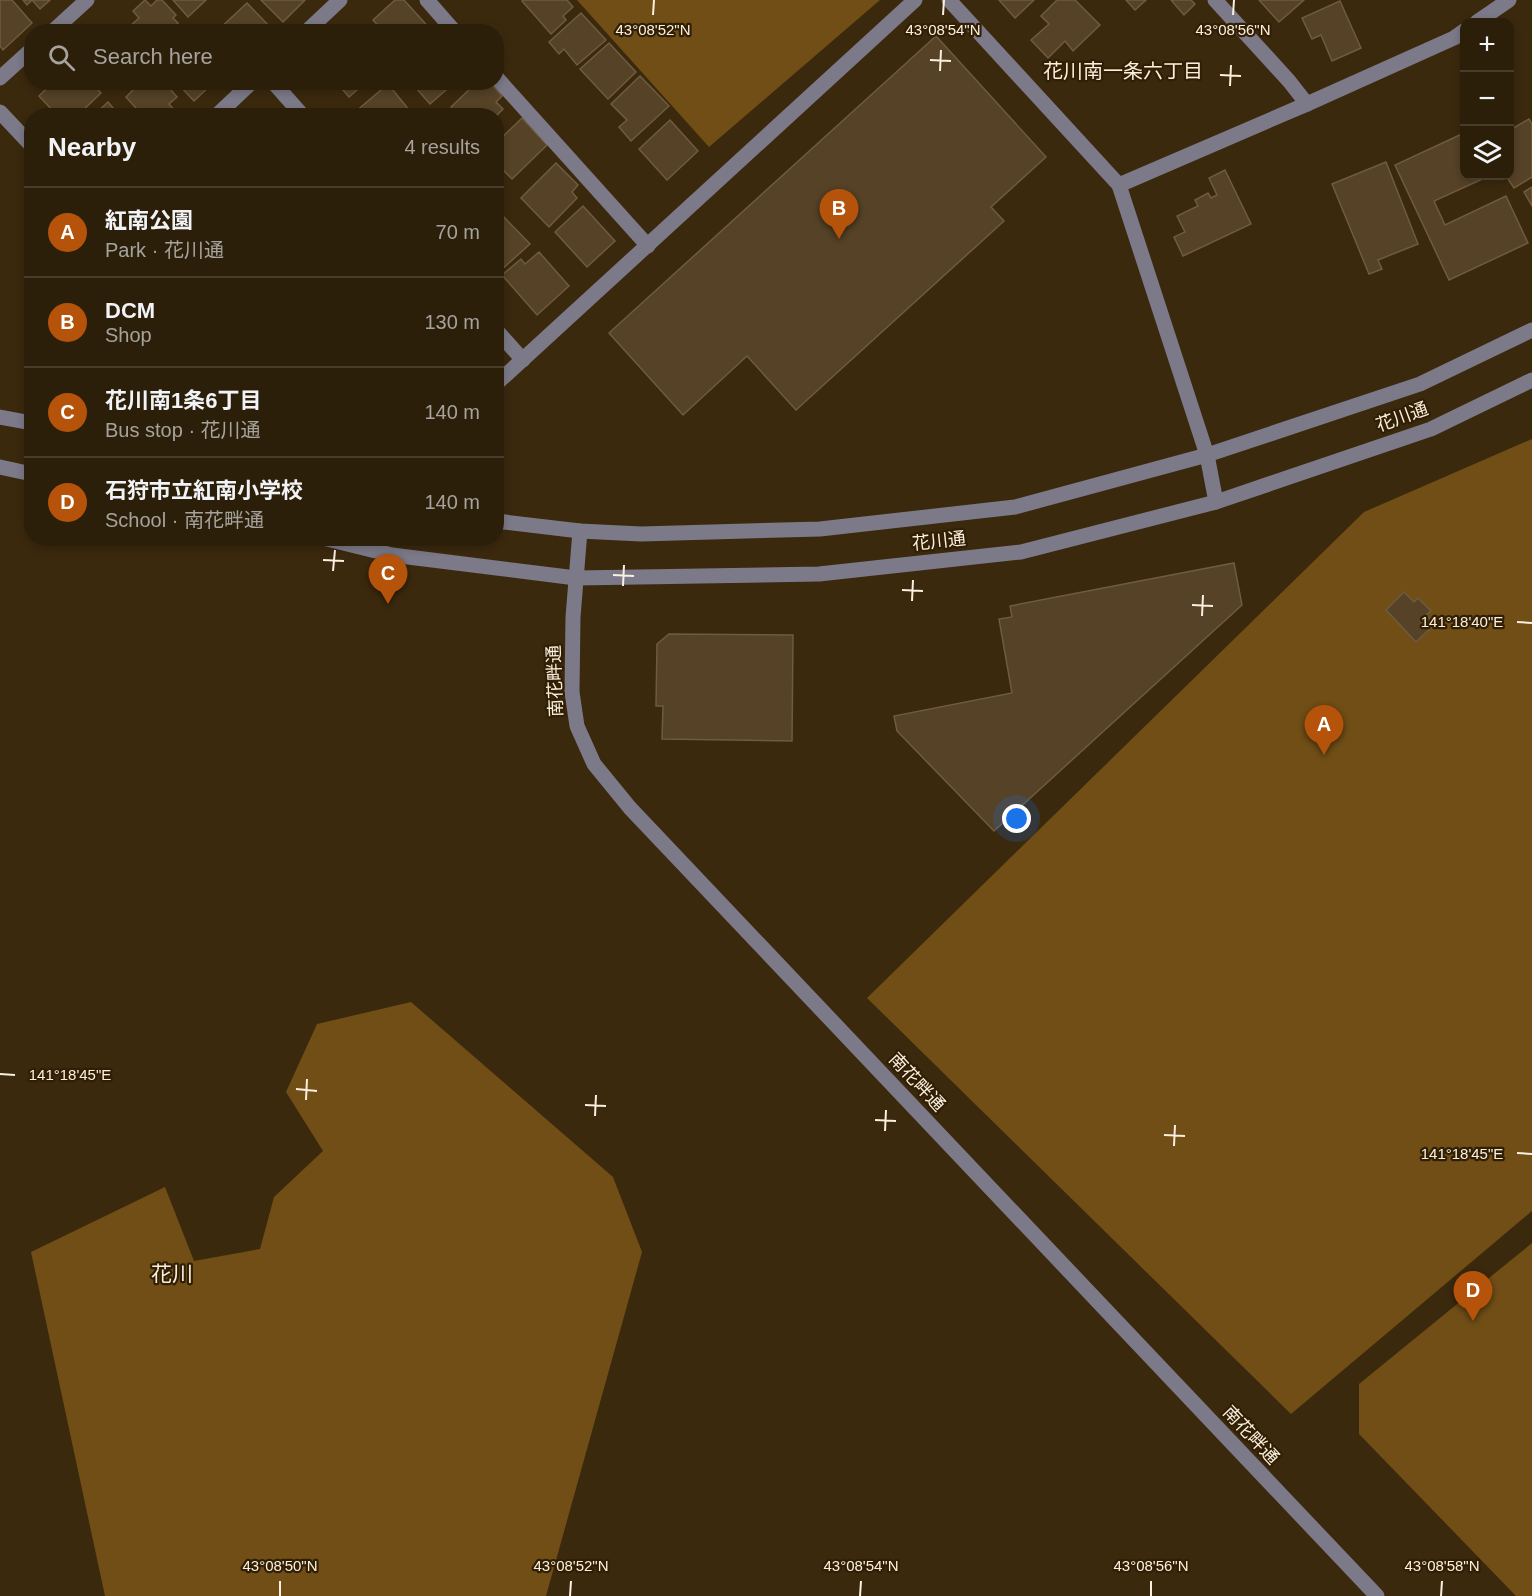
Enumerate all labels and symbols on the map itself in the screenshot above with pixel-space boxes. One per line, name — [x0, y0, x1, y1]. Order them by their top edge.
text: 43°08'52"N — [615, 21, 691, 38]
text: 43°08'54"N — [905, 21, 981, 38]
text: 43°08'56"N — [1195, 21, 1271, 38]
district label: 花川南一条六丁目 — [1043, 60, 1203, 82]
pin: B — [820, 190, 858, 239]
street label: 花川通 — [1373, 398, 1431, 436]
street label: 花川通 — [911, 528, 967, 554]
pin: C — [368, 554, 408, 604]
text: 141°18'40"E — [1421, 613, 1503, 630]
street label: 南花畔通 — [544, 645, 566, 717]
pin: A — [1304, 706, 1344, 755]
your location — [1002, 804, 1031, 833]
street label: 南花畔通 — [885, 1049, 949, 1115]
text: 141°18'45"E — [29, 1066, 111, 1083]
text: 141°18'45"E — [1421, 1145, 1503, 1162]
district label: 花川 — [151, 1262, 193, 1285]
pin: D — [1454, 1272, 1492, 1321]
street label: 南花畔通 — [1219, 1402, 1283, 1468]
text: 43°08'50"N — [242, 1557, 318, 1574]
text: 43°08'52"N — [533, 1557, 609, 1574]
text: 43°08'54"N — [823, 1557, 899, 1574]
text: 43°08'56"N — [1113, 1557, 1189, 1574]
text: 43°08'58"N — [1404, 1557, 1480, 1574]

